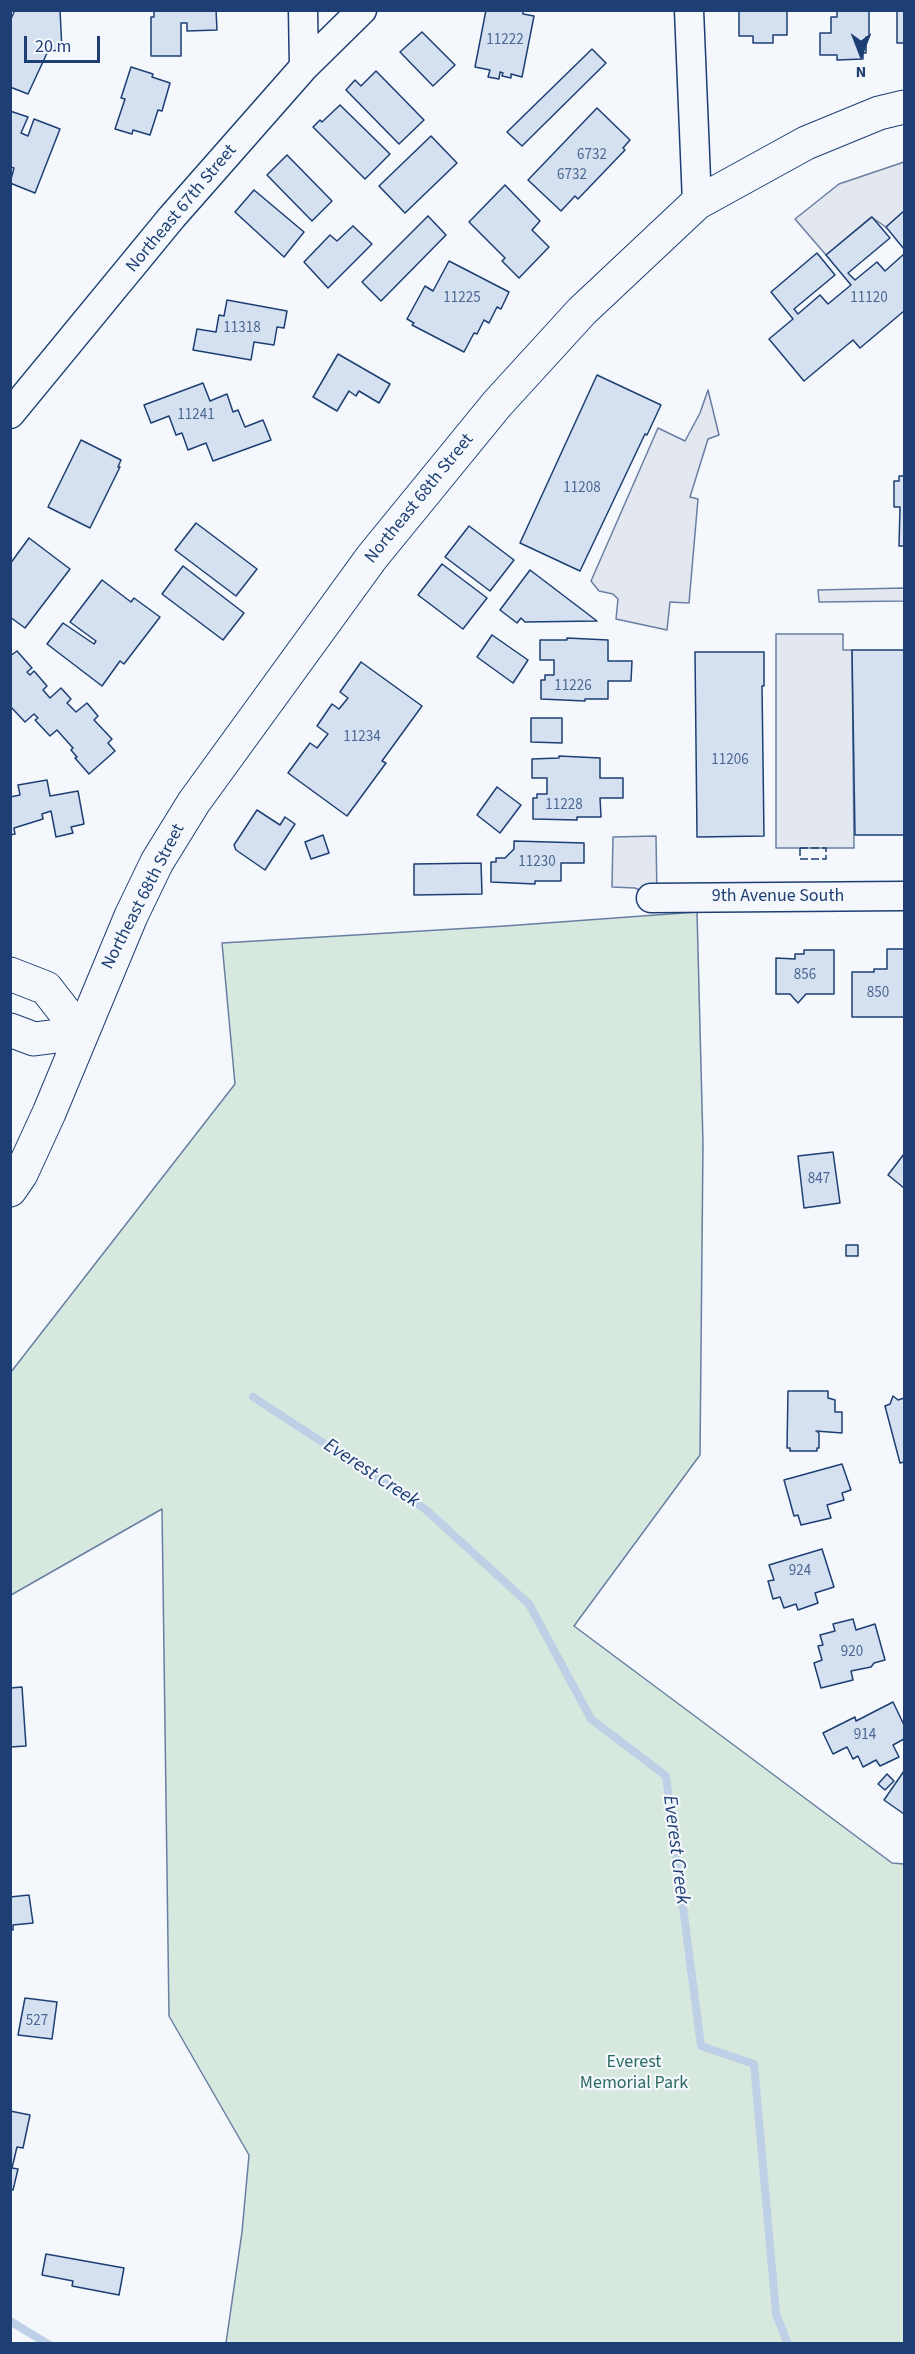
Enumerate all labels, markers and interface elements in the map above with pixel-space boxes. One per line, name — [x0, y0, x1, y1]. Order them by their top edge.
scale bar — [27, 24, 104, 62]
north arrow — [831, 24, 891, 84]
house number: 11222 — [486, 32, 524, 50]
text: 20 m — [35, 34, 71, 59]
text: N — [856, 61, 866, 83]
street label: Northeast 67th Street — [122, 141, 242, 277]
house number: 6732 — [577, 147, 607, 165]
house number: 6732 — [557, 167, 587, 185]
house number: 11225 — [443, 290, 481, 308]
house number: 11120 — [850, 290, 888, 308]
house number: 11318 — [223, 320, 261, 338]
house number: 11241 — [177, 407, 215, 425]
street label: Northeast 68th Street — [361, 430, 479, 568]
house number: 11208 — [563, 480, 601, 498]
house number: 11226 — [554, 678, 592, 696]
house number: 11234 — [343, 729, 381, 747]
house number: 11206 — [711, 752, 749, 770]
house number: 11228 — [545, 797, 583, 815]
street label: Northeast 68th Street — [98, 821, 190, 973]
house number: 11230 — [518, 854, 556, 872]
street label: 9th Avenue South — [712, 886, 844, 908]
house number: 856 — [794, 967, 816, 985]
house number: 850 — [867, 985, 889, 1003]
house number: 847 — [808, 1171, 830, 1189]
water label: Everest Creek — [318, 1434, 424, 1514]
house number: 924 — [789, 1563, 811, 1581]
house number: 920 — [841, 1644, 863, 1662]
house number: 914 — [854, 1727, 876, 1745]
water label: Everest Creek — [656, 1794, 694, 1906]
house number: 527 — [26, 2013, 48, 2031]
park label: Everest Memorial Park — [580, 2052, 688, 2094]

